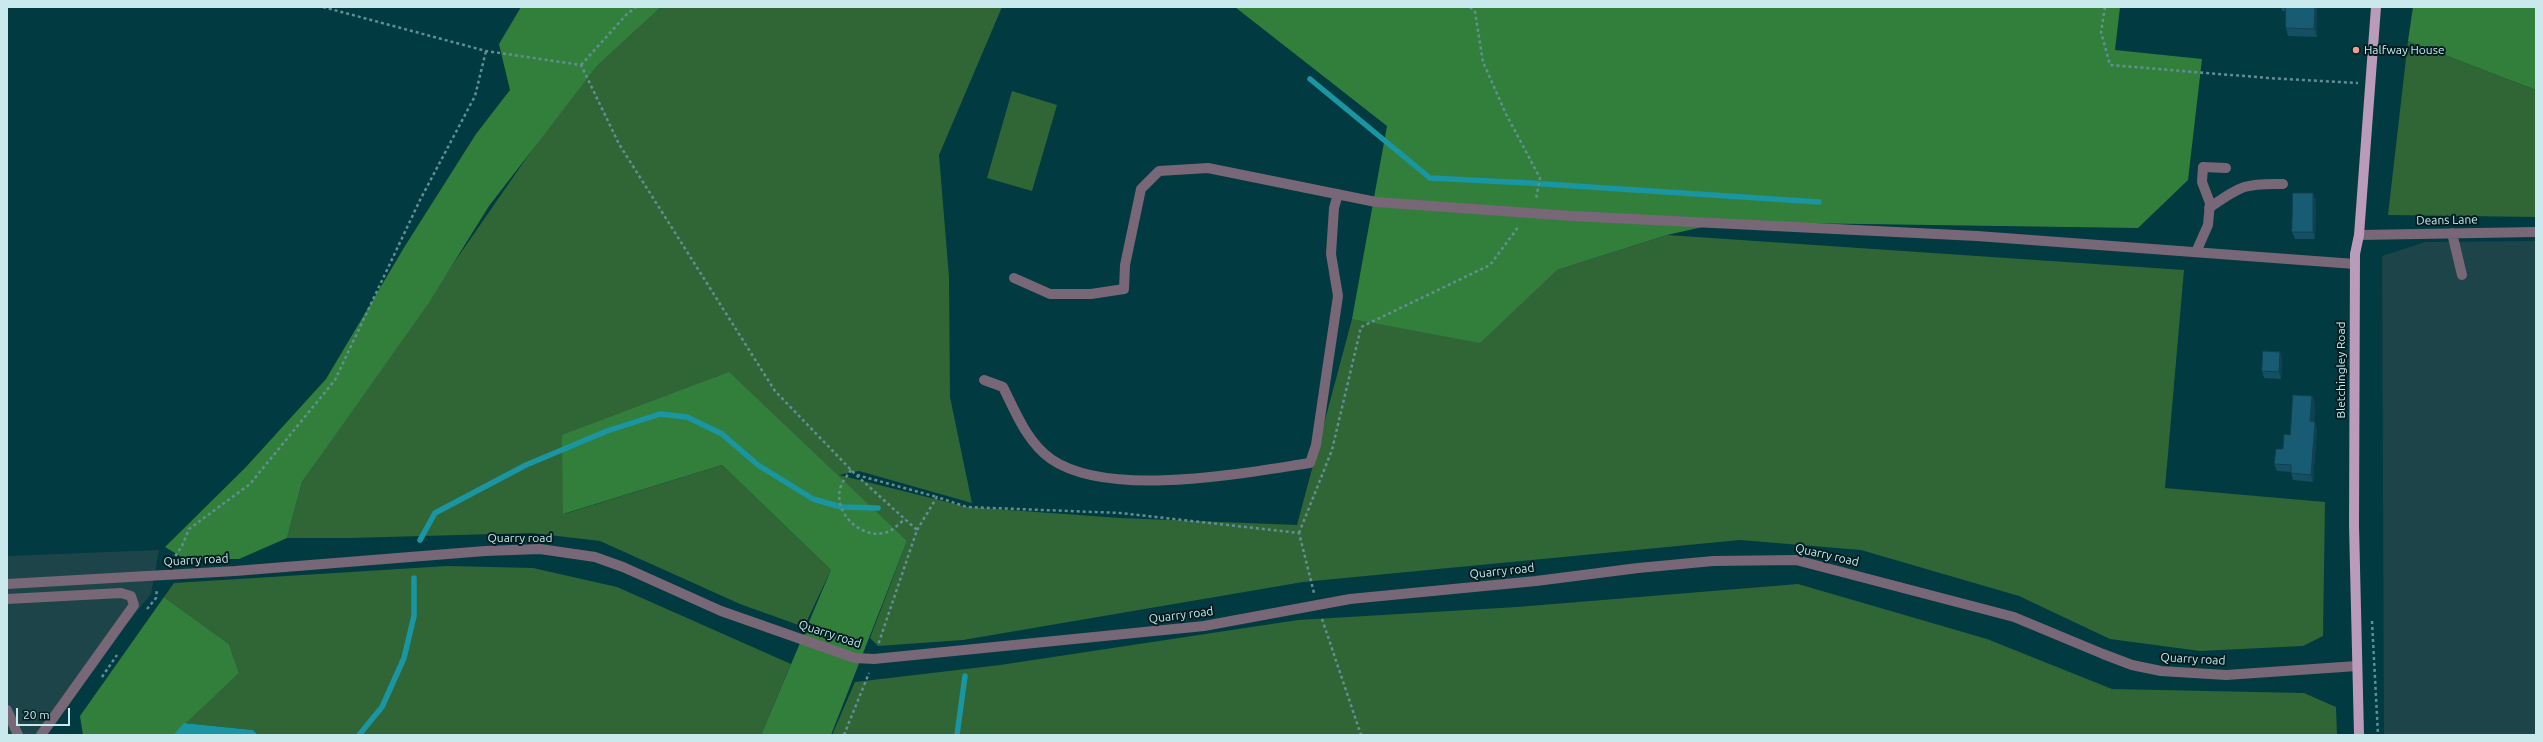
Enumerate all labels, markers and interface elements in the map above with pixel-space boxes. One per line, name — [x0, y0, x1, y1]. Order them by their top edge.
place label: Halfway House — [2364, 43, 2445, 57]
marker: Halfway House — [2351, 45, 2361, 55]
street label: Deans Lane — [2416, 212, 2478, 228]
street label: Bletchingley Road — [2334, 321, 2348, 419]
street label: Quarry road — [488, 531, 552, 545]
street label: Quarry road — [1794, 541, 1860, 569]
street label: Quarry road — [163, 551, 229, 569]
street label: Quarry road — [1469, 560, 1535, 582]
street label: Quarry road — [1148, 604, 1214, 626]
street label: Quarry road — [797, 617, 863, 651]
street label: Quarry road — [2160, 650, 2226, 668]
scale bar — [18, 700, 72, 726]
text: 20 m — [23, 708, 50, 721]

